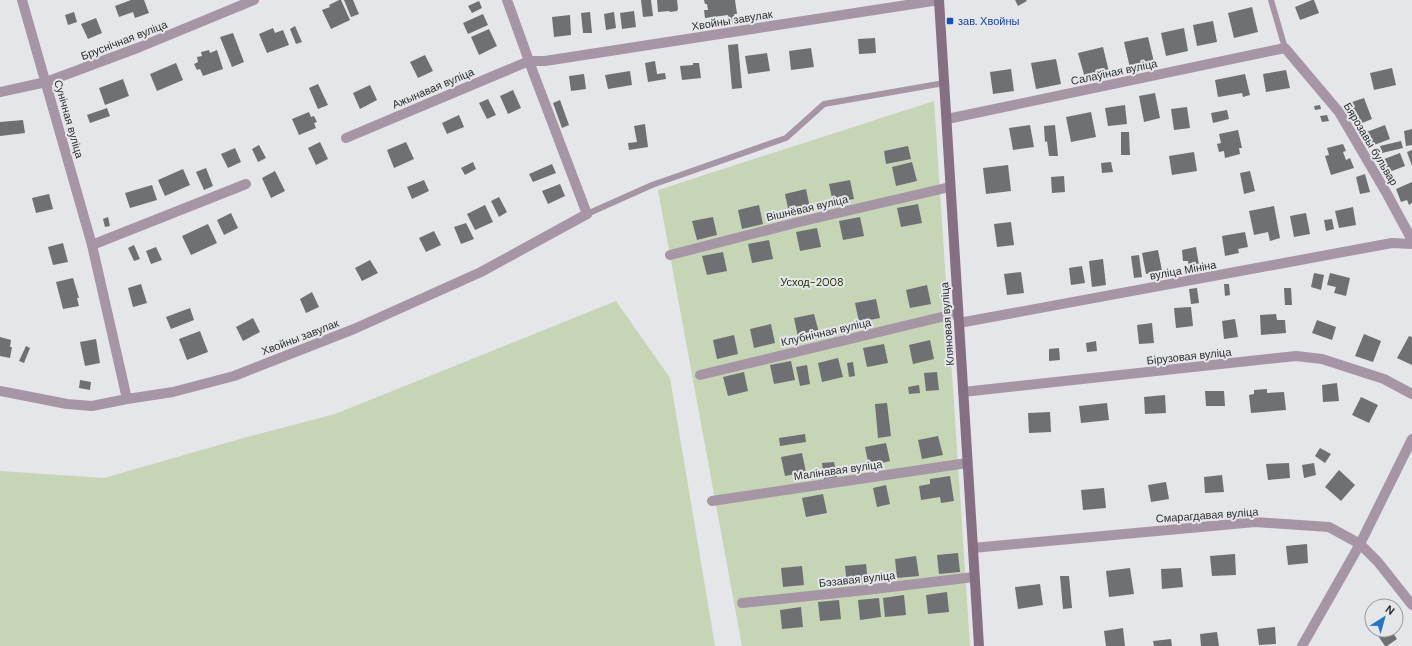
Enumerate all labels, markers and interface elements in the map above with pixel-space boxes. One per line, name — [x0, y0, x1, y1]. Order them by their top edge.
street label: Хвойны завулак — [691, 7, 774, 33]
place label: зав. Хвойны — [958, 14, 1020, 28]
marker: зав. Хвойны — [945, 16, 955, 26]
street label: Бруснічная вуліца — [79, 17, 170, 63]
street label: Салаўіная вуліца — [1070, 56, 1159, 88]
street label: Ажынавая вуліца — [390, 64, 477, 112]
street label: Сунічная вуліца — [51, 78, 87, 161]
street label: Бярозавы бульвар — [1341, 100, 1401, 188]
street label: Вішнёвая вуліца — [765, 192, 850, 224]
street label: вуліца Мініна — [1149, 257, 1218, 283]
park label: Усход-2008 — [780, 275, 844, 289]
street label: Кляновая вуліца — [937, 281, 957, 366]
street label: Клубнічная вуліца — [779, 315, 873, 349]
street label: Хвойны завулак — [259, 316, 341, 358]
street label: Бірузовая вуліца — [1146, 345, 1233, 367]
street label: Малінавая вуліца — [793, 457, 884, 483]
street label: Смарагдавая вуліца — [1155, 504, 1260, 526]
street label: Бэзавая вуліца — [818, 568, 897, 590]
north arrow — [1364, 598, 1404, 638]
text: N — [1383, 602, 1397, 618]

